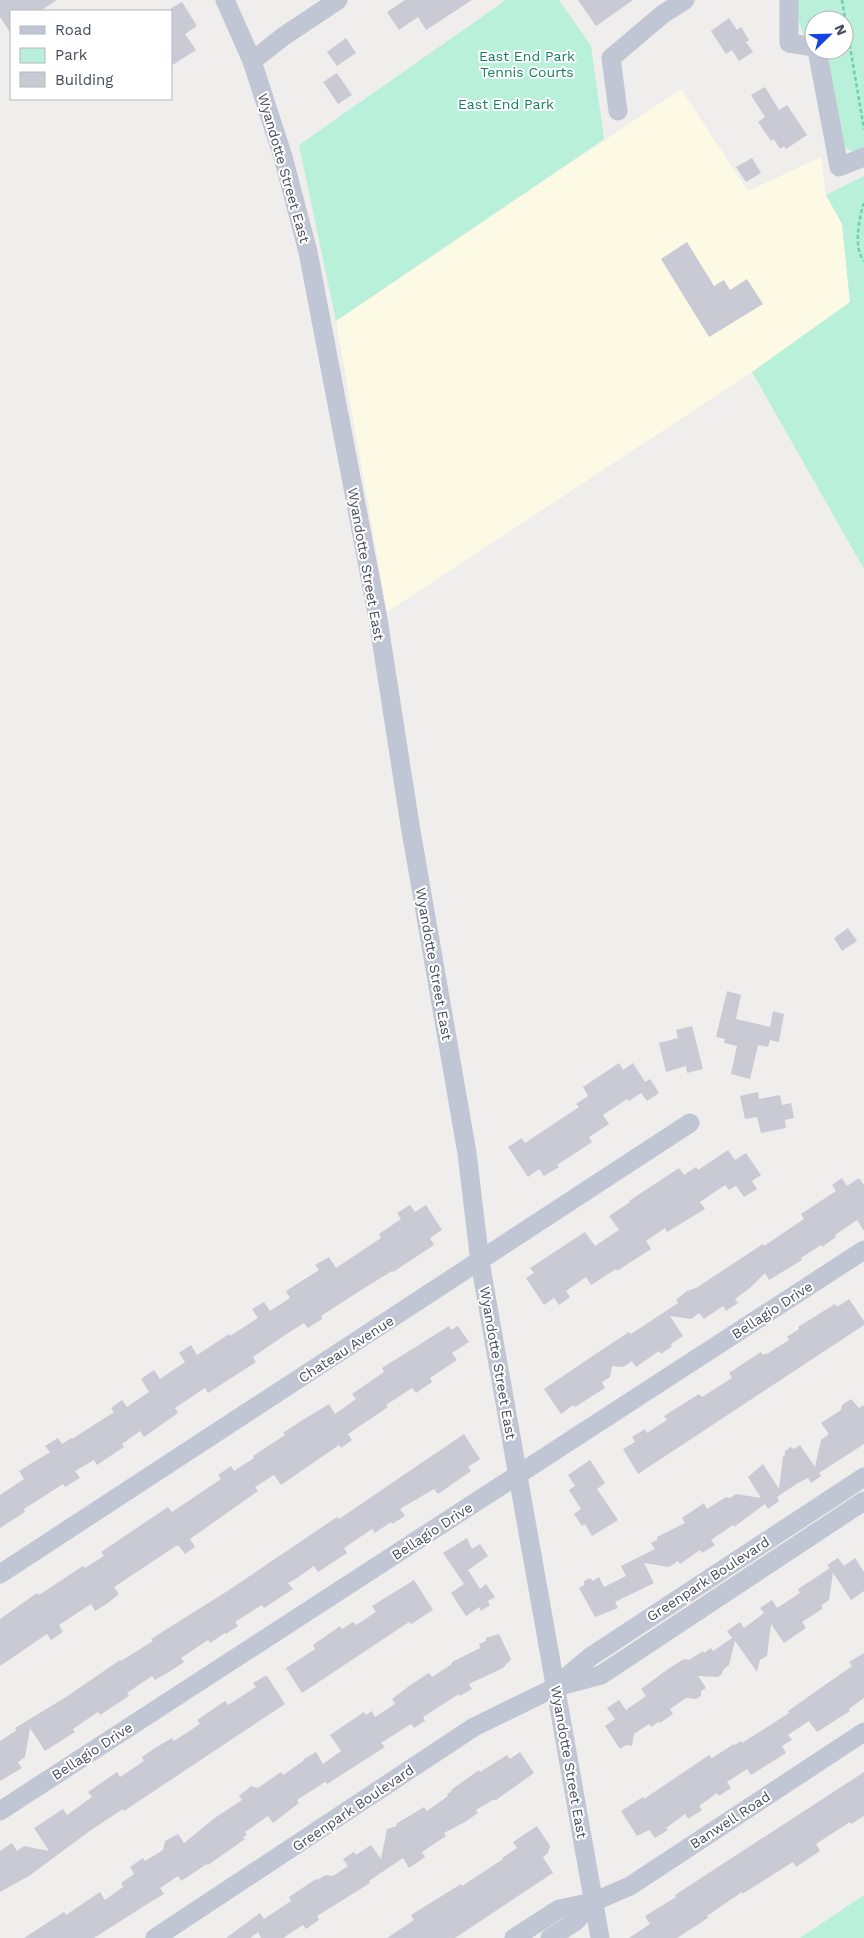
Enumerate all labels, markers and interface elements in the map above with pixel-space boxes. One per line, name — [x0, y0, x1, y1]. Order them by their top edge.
legend — [10, 10, 172, 100]
north arrow — [804, 10, 854, 60]
text: Road — [55, 21, 92, 39]
text: N — [832, 22, 850, 38]
text: Park — [55, 46, 88, 64]
park label: East End Park Tennis Courts — [479, 48, 575, 80]
text: Building — [55, 71, 113, 89]
street label: Wyandotte Street East — [255, 91, 313, 245]
park label: East End Park — [458, 96, 554, 112]
street label: Wyandotte Street East — [345, 486, 387, 642]
street label: Wyandotte Street East — [413, 886, 455, 1042]
street label: Bellagio Drive — [729, 1278, 815, 1342]
street label: Wyandotte Street East — [477, 1285, 519, 1441]
street label: Chateau Avenue — [295, 1312, 397, 1386]
street label: Bellagio Drive — [389, 1499, 475, 1563]
street label: Greenpark Boulevard — [644, 1533, 772, 1625]
street label: Wyandotte Street East — [548, 1684, 590, 1840]
street label: Bellagio Drive — [49, 1719, 135, 1783]
street label: Greenpark Boulevard — [289, 1761, 417, 1855]
street label: Banwell Road — [687, 1788, 773, 1852]

